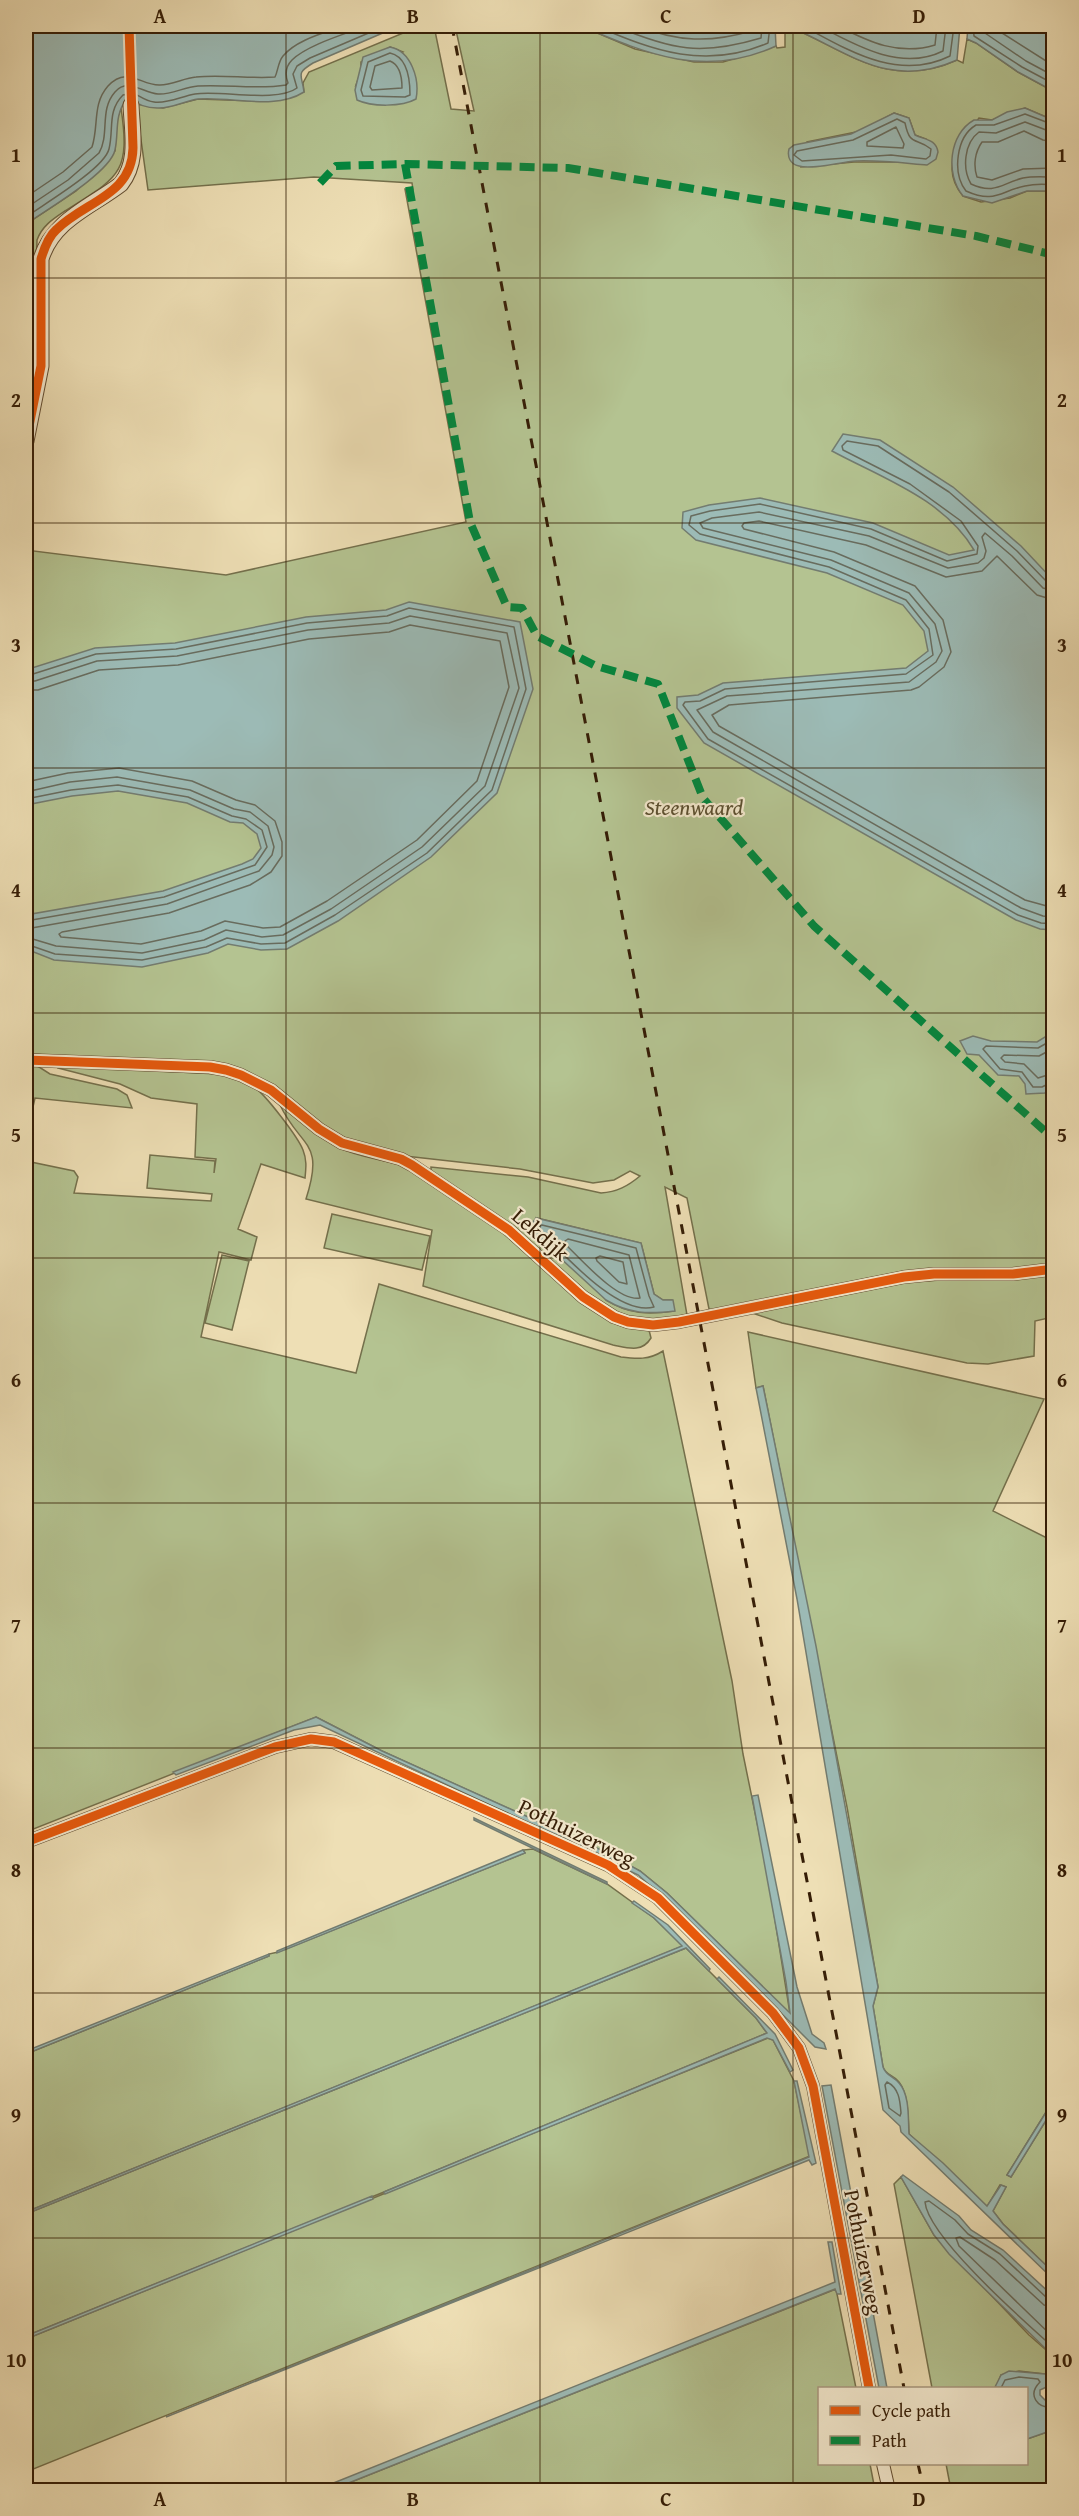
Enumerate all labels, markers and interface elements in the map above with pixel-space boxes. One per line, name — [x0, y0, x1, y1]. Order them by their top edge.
text: A — [154, 1, 167, 30]
text: B — [407, 1, 419, 30]
text: C — [660, 1, 672, 30]
text: D — [912, 1, 926, 30]
text: 1 — [11, 140, 21, 169]
text: 1 — [1057, 140, 1067, 169]
text: 2 — [11, 385, 21, 414]
text: 2 — [1057, 385, 1067, 414]
text: 3 — [11, 630, 21, 659]
text: 3 — [1057, 630, 1067, 659]
park label: Steenwaard — [645, 791, 744, 823]
text: 4 — [11, 875, 21, 904]
text: 4 — [1057, 875, 1067, 904]
text: 5 — [11, 1120, 21, 1149]
text: 5 — [1057, 1120, 1067, 1149]
street label: Lekdijk — [505, 1200, 577, 1269]
text: 6 — [11, 1365, 21, 1394]
text: 6 — [1057, 1365, 1067, 1394]
text: 7 — [11, 1610, 21, 1639]
text: 7 — [1057, 1610, 1067, 1639]
street label: Pothuizerweg — [513, 1790, 641, 1874]
text: 8 — [11, 1855, 21, 1884]
text: 8 — [1057, 1855, 1067, 1884]
text: 9 — [11, 2100, 21, 2129]
text: 9 — [1057, 2100, 1067, 2129]
street label: Pothuizerweg — [836, 2187, 892, 2317]
text: 10 — [6, 2345, 26, 2374]
text: 10 — [1052, 2345, 1072, 2374]
legend — [818, 2387, 1028, 2465]
text: Cycle path — [872, 2397, 951, 2424]
text: Path — [872, 2427, 907, 2454]
text: A — [154, 2484, 167, 2513]
text: B — [407, 2484, 419, 2513]
text: C — [660, 2484, 672, 2513]
text: D — [912, 2484, 926, 2513]

